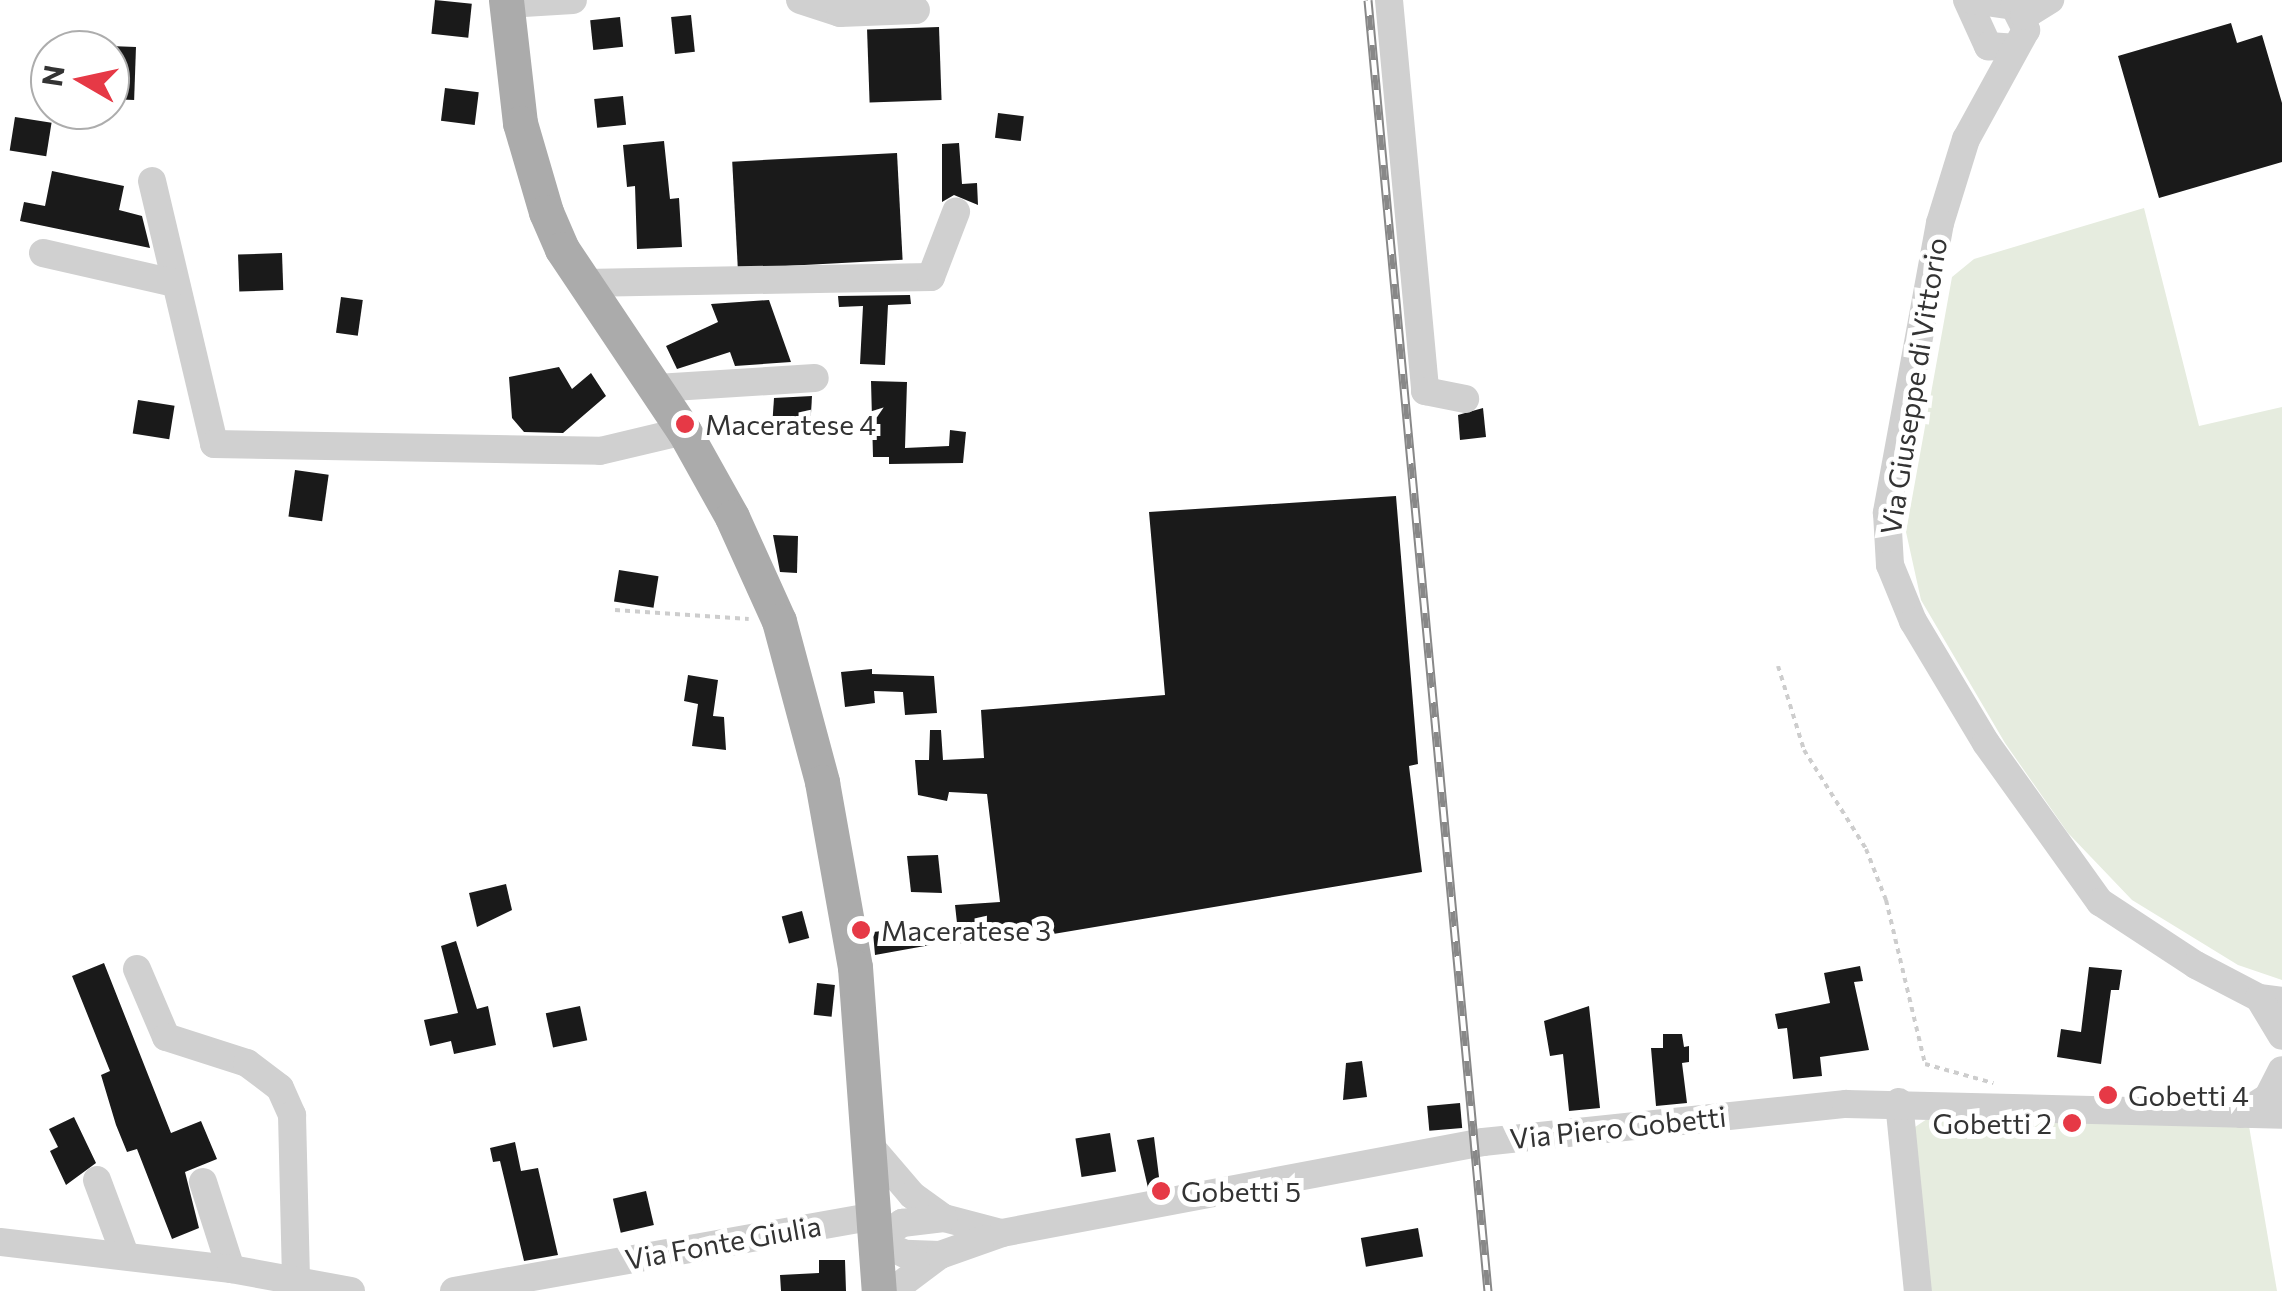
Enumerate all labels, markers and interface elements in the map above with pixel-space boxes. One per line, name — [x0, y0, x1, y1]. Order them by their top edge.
north arrow — [30, 30, 130, 130]
text: N — [34, 63, 71, 89]
street label: Via Giuseppe di Vittorio — [1873, 235, 1953, 537]
place label: Maceratese 4 — [705, 407, 876, 441]
marker: Maceratese 4 — [674, 413, 696, 435]
place label: Maceratese 3 — [881, 913, 1051, 947]
marker: Maceratese 3 — [850, 919, 872, 941]
place label: Gobetti 4 — [2128, 1078, 2249, 1112]
marker: Gobetti 4 — [2097, 1084, 2119, 1106]
street label: Via Piero Gobetti — [1508, 1099, 1728, 1155]
place label: Gobetti 2 — [1933, 1106, 2052, 1140]
marker: Gobetti 2 — [2061, 1112, 2083, 1134]
place label: Gobetti 5 — [1181, 1174, 1301, 1208]
marker: Gobetti 5 — [1150, 1180, 1172, 1202]
street label: Via Fonte Giulia — [622, 1208, 824, 1276]

